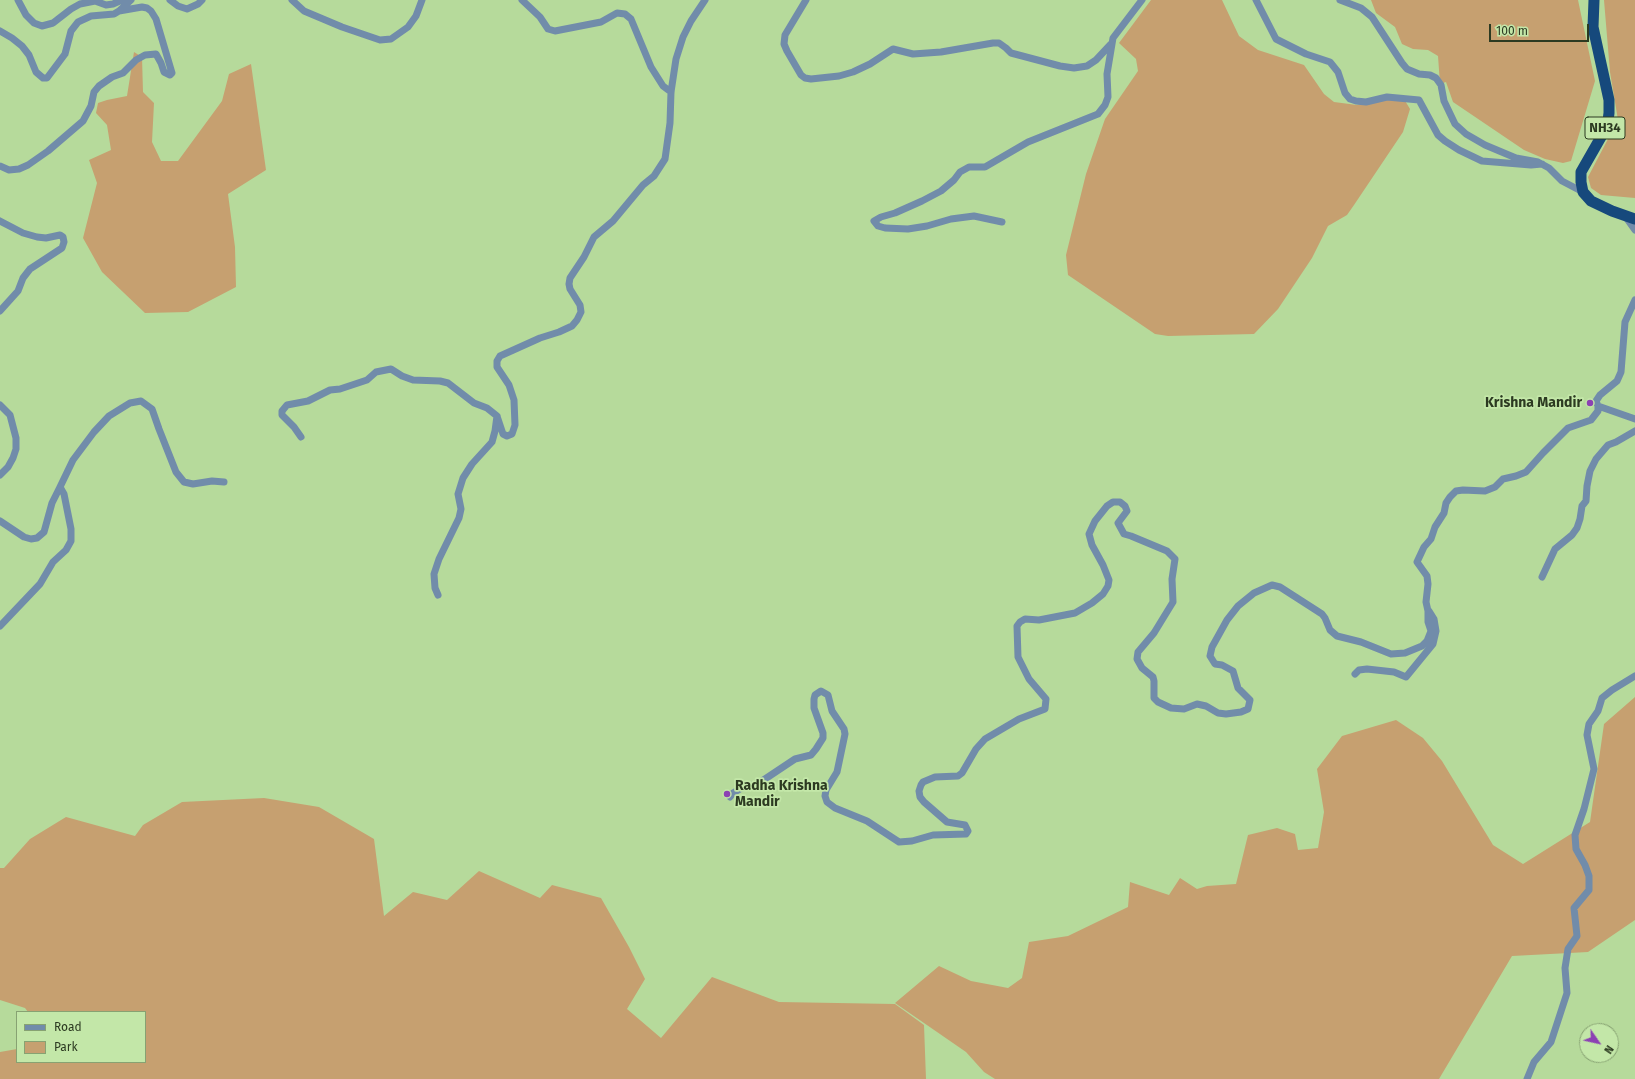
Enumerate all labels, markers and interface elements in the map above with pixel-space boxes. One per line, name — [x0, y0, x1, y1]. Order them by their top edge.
scale bar — [1491, 16, 1591, 42]
text: 100 m — [1496, 24, 1528, 38]
road number: NH34 — [1585, 117, 1625, 139]
place label: Krishna Mandir — [1485, 395, 1582, 411]
marker: Krishna Mandir — [1585, 398, 1595, 408]
place label: Radha Krishna Mandir — [735, 778, 828, 810]
marker: Radha Krishna Mandir — [722, 789, 732, 799]
legend — [16, 1011, 146, 1063]
text: Road — [54, 1020, 82, 1034]
north arrow — [1579, 1023, 1619, 1063]
text: Park — [54, 1040, 78, 1054]
text: N — [1601, 1043, 1616, 1056]

